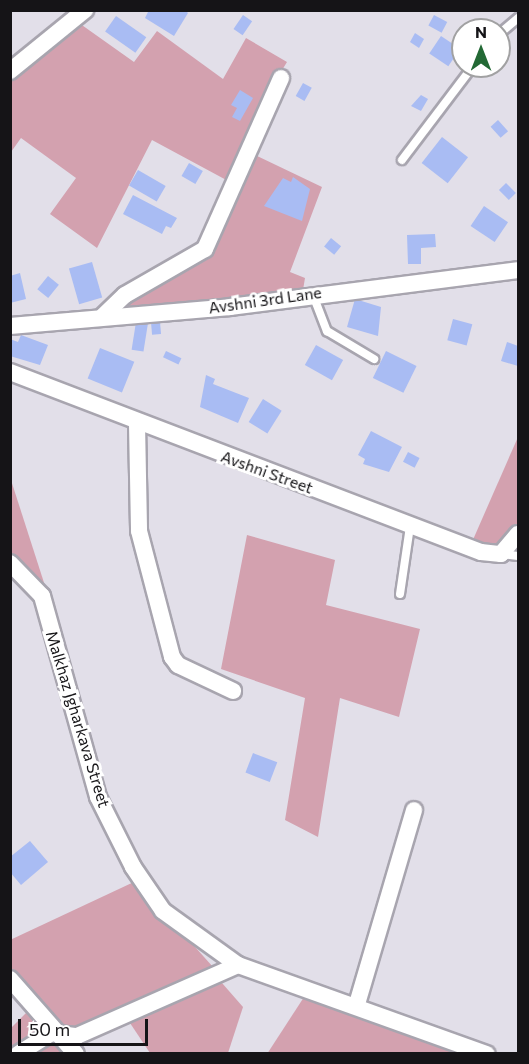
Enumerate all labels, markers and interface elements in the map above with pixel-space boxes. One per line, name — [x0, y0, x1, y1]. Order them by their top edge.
north arrow — [451, 18, 511, 78]
text: N — [475, 22, 487, 41]
street label: Avshni 3rd Lane — [207, 283, 323, 317]
street label: Avshni Street — [218, 446, 316, 498]
street label: Malkhaz Jgharkava Street — [42, 628, 114, 810]
scale bar — [21, 1007, 152, 1045]
text: 50 m — [29, 1018, 70, 1040]

